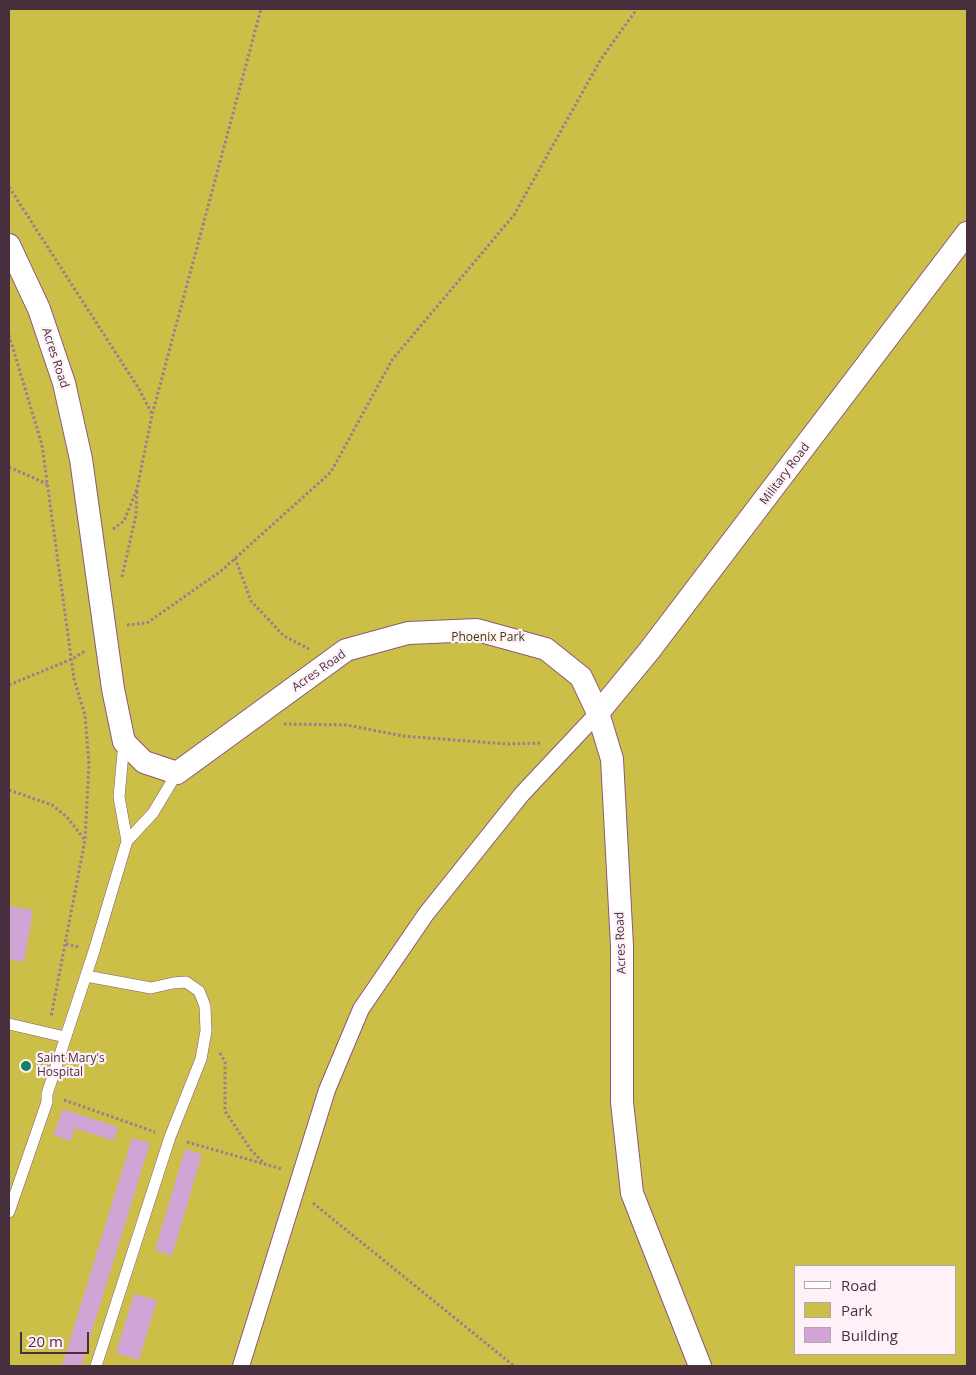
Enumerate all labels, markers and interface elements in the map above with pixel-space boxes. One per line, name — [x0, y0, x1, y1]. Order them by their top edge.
street label: Acres Road — [39, 326, 71, 390]
street label: Military Road — [757, 440, 813, 508]
park label: Phoenix Park — [451, 631, 525, 645]
street label: Acres Road — [289, 647, 349, 695]
street label: Acres Road — [613, 912, 629, 974]
place label: Saint Mary's Hospital — [37, 1052, 105, 1080]
marker: Saint Mary's Hospital — [19, 1059, 33, 1073]
legend — [794, 1265, 956, 1355]
text: Road — [841, 1275, 877, 1295]
text: Park — [841, 1300, 872, 1320]
scale bar — [22, 1322, 91, 1354]
text: Building — [841, 1325, 898, 1345]
text: 20 m — [28, 1331, 63, 1351]

